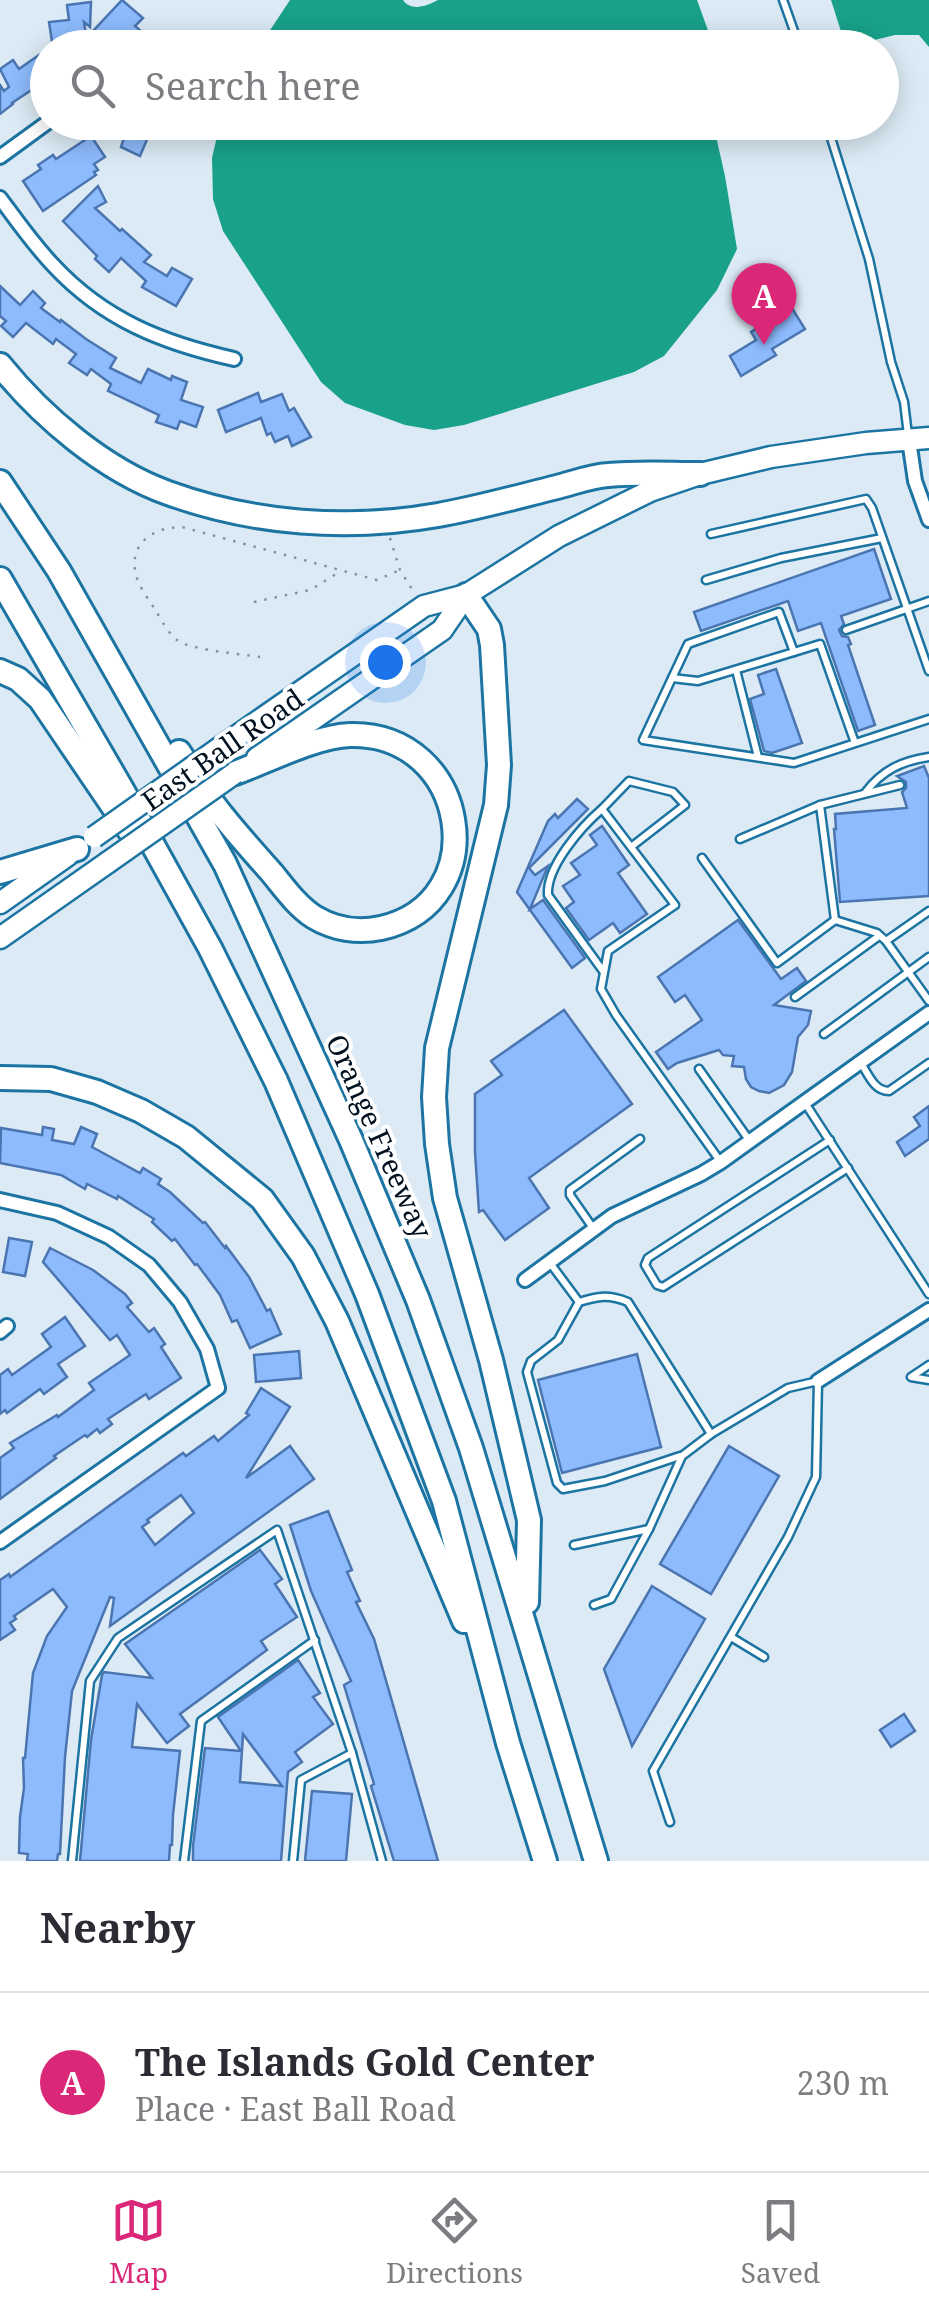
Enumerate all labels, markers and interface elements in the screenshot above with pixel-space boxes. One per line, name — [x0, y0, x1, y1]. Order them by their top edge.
search box — [30, 30, 899, 140]
icon: search — [65, 58, 120, 113]
text: Search here — [145, 59, 361, 111]
pin: A — [732, 262, 796, 345]
your location — [360, 637, 411, 688]
street label: East Ball Road — [134, 679, 310, 819]
street label: Orange Freeway — [318, 1028, 442, 1244]
text: Nearby — [40, 1898, 195, 1955]
text: The Islands Gold Center — [135, 2035, 595, 2087]
text: A — [60, 2061, 85, 2104]
text: 230 m — [797, 2061, 889, 2104]
text: Place · East Ball Road — [135, 2087, 456, 2130]
tab: Map — [109, 2193, 168, 2291]
tab: Directions — [386, 2193, 523, 2291]
tab: Saved — [741, 2193, 820, 2291]

